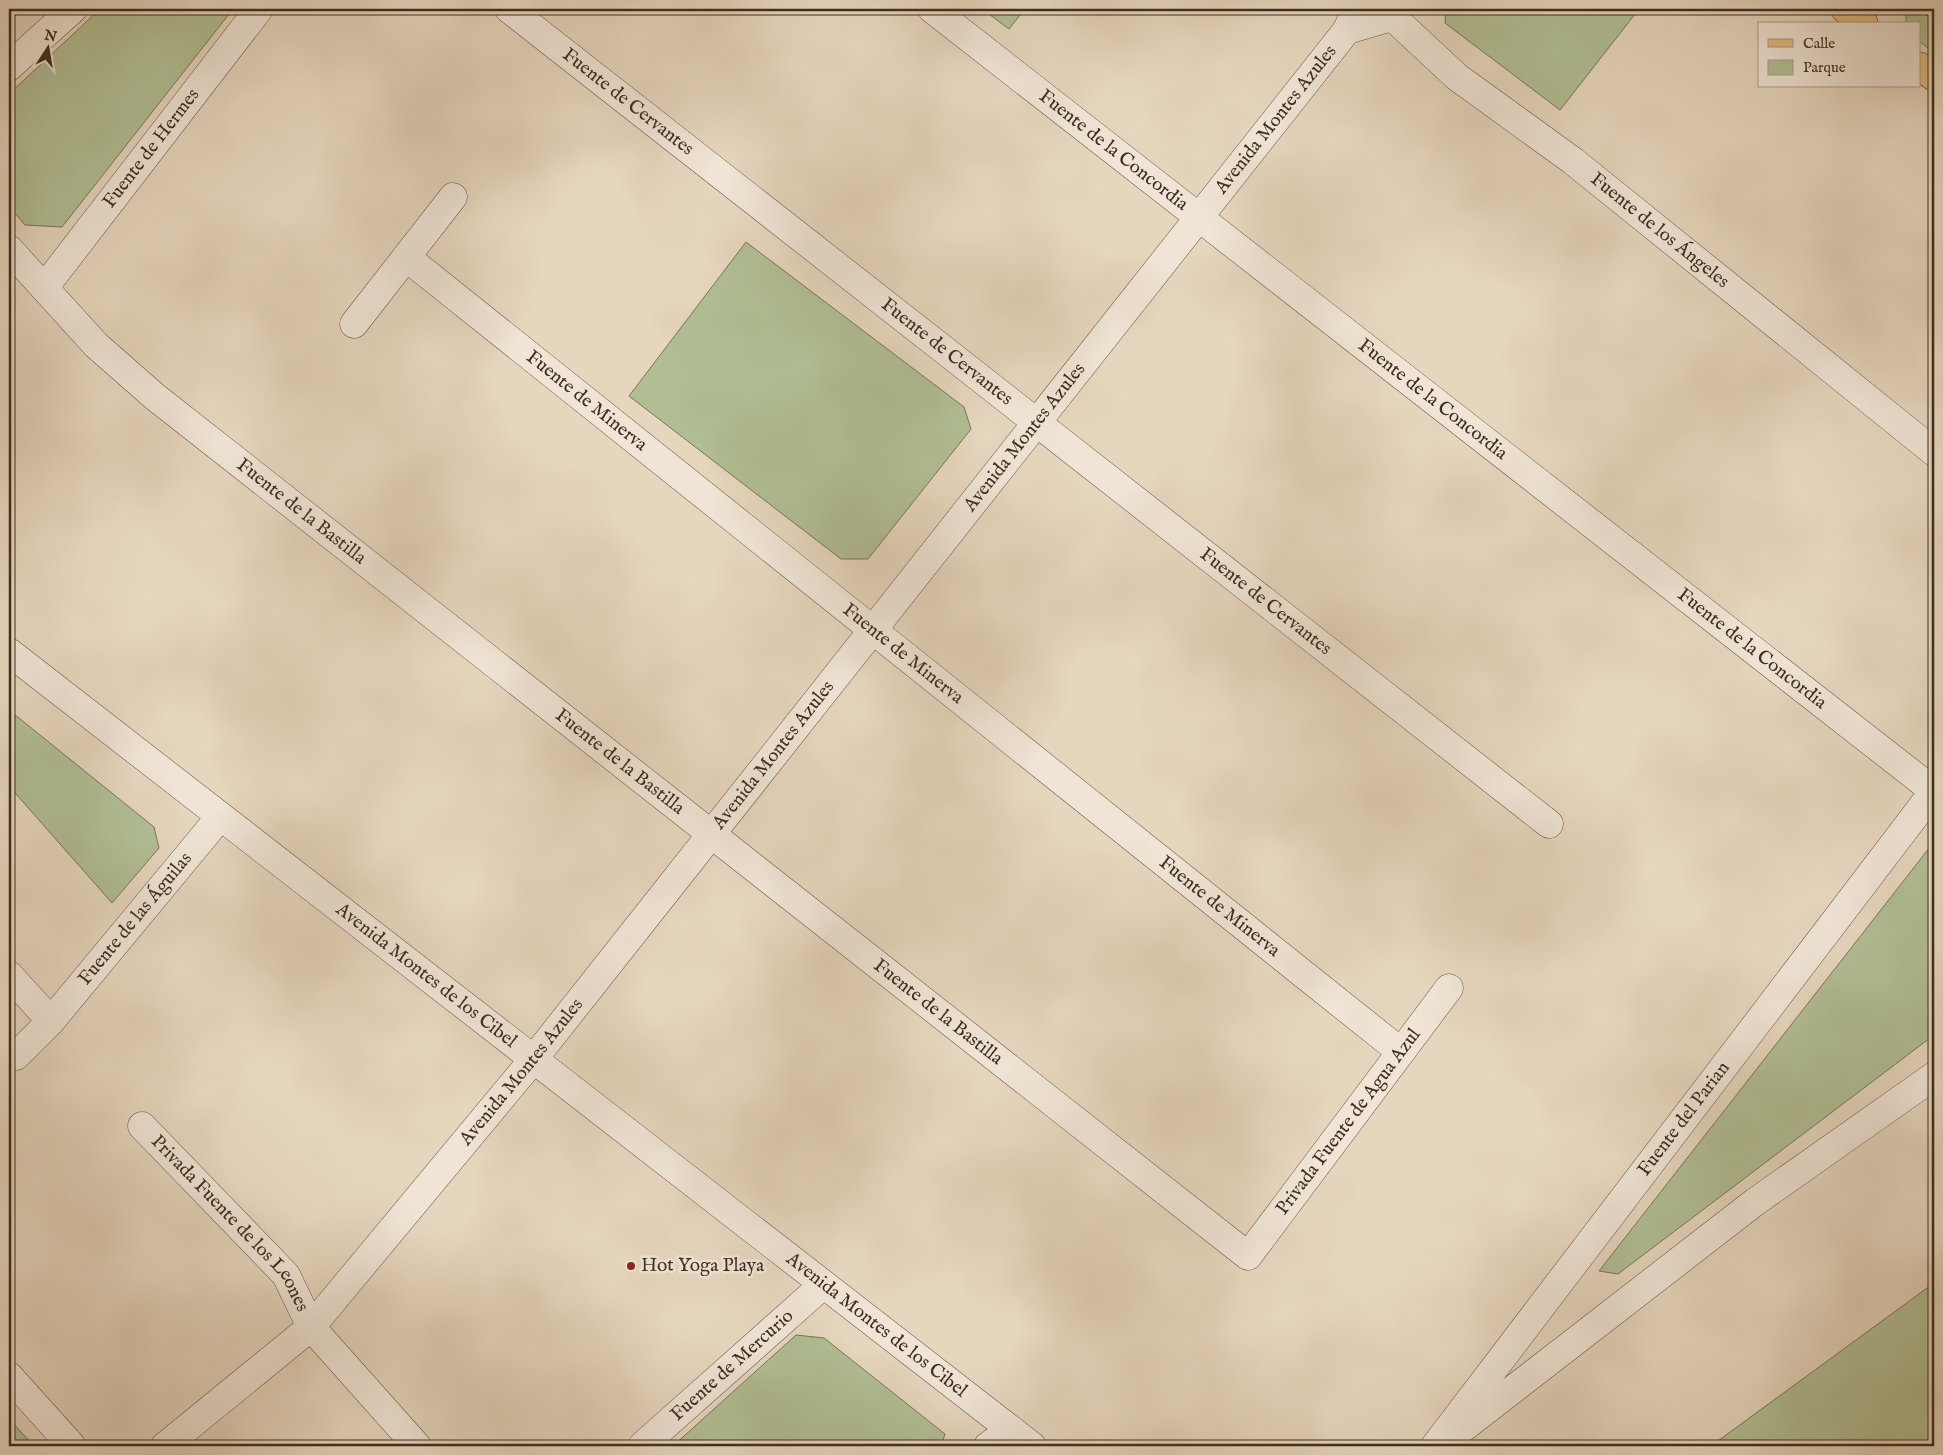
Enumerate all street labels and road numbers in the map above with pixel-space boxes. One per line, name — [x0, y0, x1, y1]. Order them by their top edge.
street label: Avenida Montes Azules — [1209, 40, 1342, 200]
street label: Fuente de Cervantes — [557, 43, 699, 161]
street label: Fuente de Hermes — [98, 84, 205, 213]
street label: Fuente de la Concordia — [1034, 85, 1194, 217]
street label: Fuente de los Ángeles — [1585, 167, 1734, 294]
street label: Fuente de Cervantes — [876, 293, 1017, 411]
street label: Fuente de la Concordia — [1353, 334, 1513, 466]
street label: Fuente de Minerva — [521, 345, 653, 457]
street label: Avenida Montes Azules — [958, 358, 1091, 518]
street label: Fuente de la Bastilla — [231, 453, 371, 571]
street label: Fuente de Cervantes — [1195, 543, 1336, 661]
street label: Fuente de la Concordia — [1672, 583, 1832, 715]
street label: Fuente de Minerva — [837, 598, 969, 710]
street label: Avenida Montes Azules — [707, 676, 840, 835]
street label: Fuente de la Bastilla — [550, 704, 690, 821]
street label: Fuente de las Águilas — [73, 848, 198, 990]
street label: Fuente de Minerva — [1154, 851, 1285, 963]
street label: Avenida Montes de los Cibel — [330, 897, 522, 1054]
street label: Fuente de la Bastilla — [868, 954, 1008, 1071]
street label: Avenida Montes Azules — [454, 994, 589, 1152]
street label: Privada Fuente de Agua Azul — [1271, 1023, 1427, 1220]
street label: Fuente del Parian — [1633, 1057, 1735, 1181]
street label: Privada Fuente de los Leones — [145, 1130, 314, 1316]
street label: Avenida Montes de los Cibel — [780, 1247, 972, 1404]
street label: Fuente de Mercurio — [666, 1305, 799, 1427]

